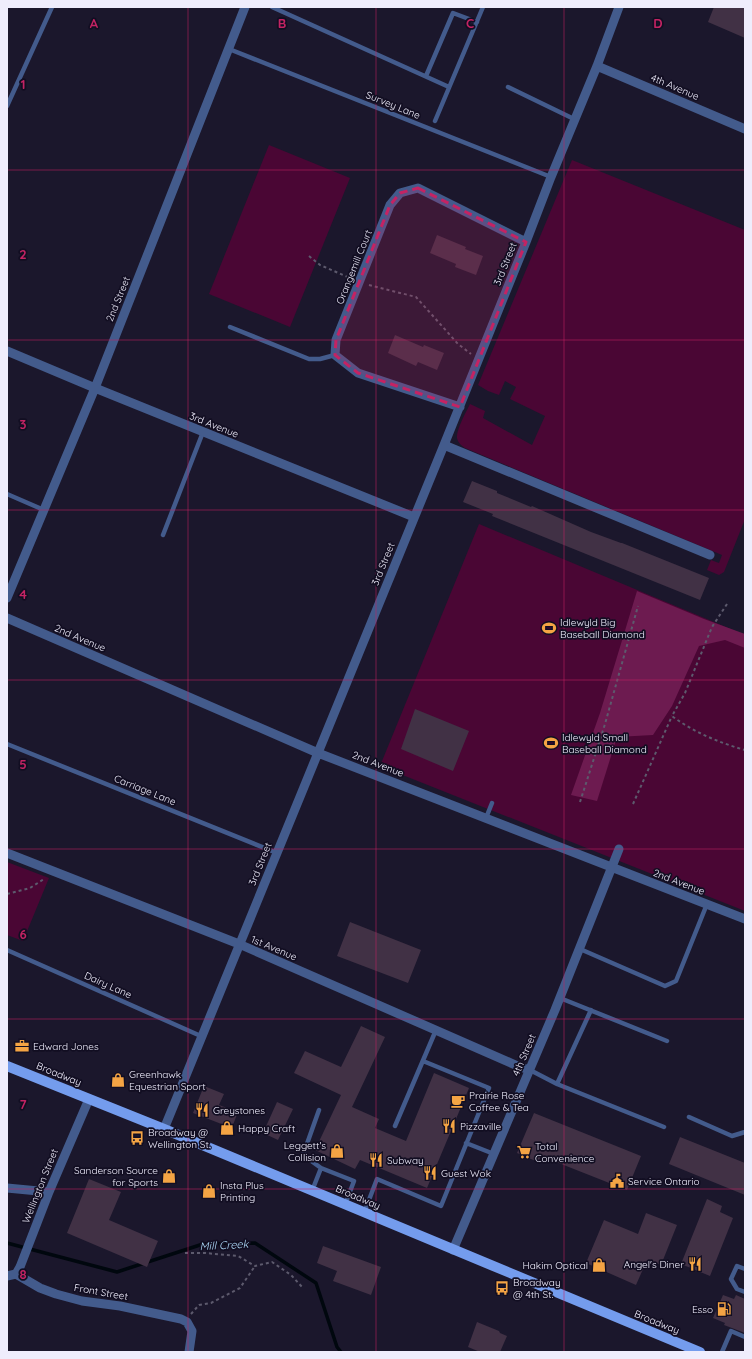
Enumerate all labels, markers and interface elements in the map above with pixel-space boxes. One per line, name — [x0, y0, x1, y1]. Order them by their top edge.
text: A — [90, 15, 99, 31]
text: B — [278, 15, 286, 31]
text: C — [466, 15, 474, 31]
text: D — [653, 15, 663, 31]
street label: 4th Avenue — [649, 71, 701, 103]
text: 1 — [20, 76, 26, 92]
street label: Survey Lane — [364, 88, 423, 122]
street label: Orangemill Court — [333, 227, 375, 306]
street label: 3rd Street — [491, 240, 520, 287]
text: 2 — [19, 246, 27, 262]
street label: 2nd Street — [103, 274, 133, 323]
street label: 3rd Avenue — [188, 409, 241, 441]
text: 3 — [20, 416, 27, 432]
street label: 3rd Street — [369, 540, 398, 587]
text: 4 — [19, 586, 27, 602]
place label: Idlewyld Big Baseball Diamond — [560, 616, 645, 641]
sports icon: Idlewyld Big Baseball Diamond — [541, 620, 557, 636]
street label: 2nd Avenue — [52, 621, 108, 655]
place label: Idlewyld Small Baseball Diamond — [562, 731, 647, 756]
sports icon: Idlewyld Small Baseball Diamond — [543, 735, 559, 751]
street label: 2nd Avenue — [350, 748, 406, 780]
text: 5 — [19, 756, 27, 772]
street label: Carriage Lane — [112, 772, 178, 808]
street label: 3rd Street — [246, 840, 275, 887]
street label: 2nd Avenue — [651, 866, 707, 898]
text: 6 — [19, 926, 27, 942]
street label: 1st Avenue — [249, 932, 299, 964]
street label: Dairy Lane — [82, 969, 134, 1001]
street label: 4th Street — [509, 1031, 539, 1078]
office icon: Edward Jones — [14, 1038, 30, 1054]
place label: Edward Jones — [33, 1040, 99, 1053]
street label: Broadway — [34, 1059, 84, 1089]
place label: Greenhawk Equestrian Sport — [129, 1068, 206, 1093]
shop icon: Greenhawk Equestrian Sport — [110, 1072, 126, 1088]
place label: Prairie Rose Coffee & Tea — [469, 1089, 529, 1114]
cafe icon: Prairie Rose Coffee & Tea — [450, 1093, 466, 1109]
text: 7 — [19, 1096, 27, 1112]
restaurant icon: Greystones — [194, 1102, 210, 1118]
place label: Greystones — [213, 1104, 265, 1117]
restaurant icon: Pizzaville — [441, 1118, 457, 1134]
shop icon: Happy Craft — [219, 1120, 235, 1136]
place label: Pizzaville — [460, 1120, 502, 1133]
place label: Happy Craft — [238, 1122, 296, 1135]
place label: Broadway @ Wellington St. — [148, 1126, 211, 1151]
bus stop icon: Broadway @ Wellington St. — [129, 1130, 145, 1146]
place label: Leggett's Collision — [284, 1139, 326, 1164]
place label: Total Convenience — [535, 1140, 595, 1165]
shop icon: Leggett's Collision — [329, 1143, 345, 1159]
supermarket icon: Total Convenience — [516, 1144, 532, 1160]
street label: Wellington Street — [19, 1146, 61, 1225]
restaurant icon: Subway — [368, 1152, 384, 1168]
place label: Subway — [387, 1154, 424, 1167]
place label: Sanderson Source for Sports — [74, 1164, 158, 1189]
restaurant icon: Guest Wok — [422, 1165, 438, 1181]
place label: Guest Wok — [441, 1167, 491, 1180]
shop icon: Sanderson Source for Sports — [161, 1168, 177, 1184]
public building icon: Service Ontario — [609, 1173, 625, 1189]
place label: Service Ontario — [628, 1175, 700, 1188]
place label: Insta Plus Printing — [220, 1179, 264, 1204]
street label: Broadway — [334, 1182, 382, 1212]
shop icon: Insta Plus Printing — [201, 1183, 217, 1199]
water label: Mill Creek — [199, 1237, 250, 1253]
restaurant icon: Angel's Diner — [687, 1256, 703, 1272]
shop icon: Hakim Optical — [591, 1257, 607, 1273]
place label: Angel's Diner — [624, 1258, 684, 1271]
place label: Hakim Optical — [523, 1259, 588, 1272]
text: 8 — [19, 1266, 27, 1282]
place label: Broadway @ 4th St. — [513, 1276, 561, 1301]
bus stop icon: Broadway @ 4th St. — [494, 1280, 510, 1296]
street label: Front Street — [73, 1281, 130, 1303]
fuel station icon: Esso — [716, 1301, 732, 1317]
place label: Esso — [692, 1303, 713, 1316]
street label: Broadway — [632, 1307, 682, 1337]

